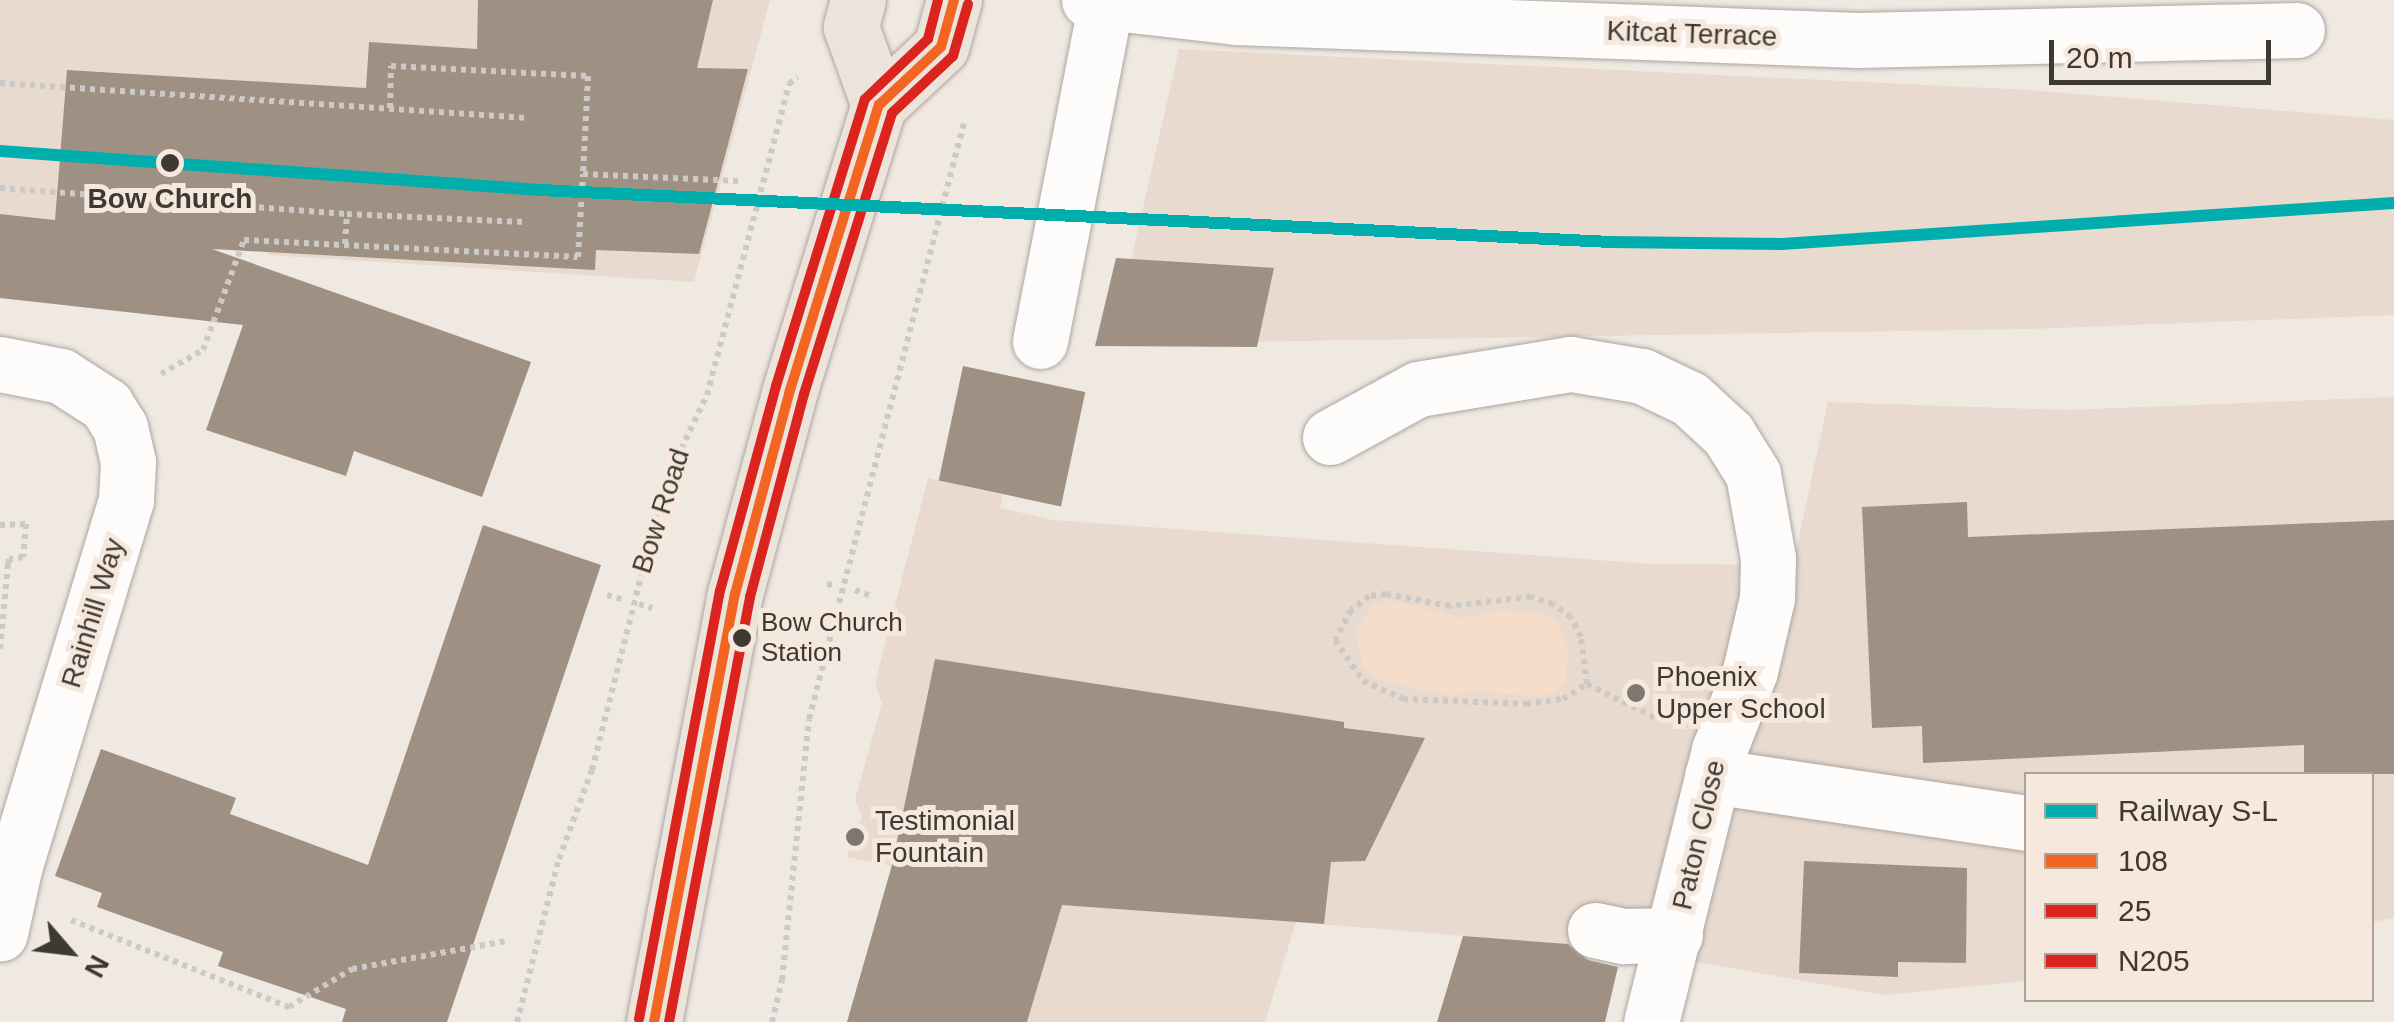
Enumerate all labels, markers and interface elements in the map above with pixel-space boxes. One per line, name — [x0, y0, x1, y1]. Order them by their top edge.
street label: Kitcat Terrace — [1606, 14, 1778, 54]
scale bar — [2054, 20, 2276, 82]
text: 20 m — [2066, 41, 2133, 74]
marker: Bow Church — [155, 148, 185, 178]
place label: Bow Church — [88, 182, 252, 216]
street label: Bow Road — [625, 444, 697, 578]
street label: Rainhill Way — [54, 534, 132, 692]
place label: Bow Church Station — [761, 607, 903, 668]
marker: Bow Church Station — [732, 628, 752, 648]
place label: Phoenix Upper School — [1656, 660, 1826, 726]
marker: Phoenix Upper School — [1625, 682, 1647, 704]
street label: Paton Close — [1665, 757, 1733, 913]
legend — [2024, 772, 2374, 1002]
text: Railway S-L — [2118, 794, 2278, 827]
place label: Testimonial Fountain — [875, 804, 1015, 870]
marker: Testimonial Fountain — [844, 826, 866, 848]
text: 108 — [2118, 844, 2168, 877]
text: 25 — [2118, 894, 2151, 927]
north arrow — [20, 902, 120, 1002]
text: N205 — [2118, 944, 2190, 977]
text: N — [78, 950, 115, 983]

